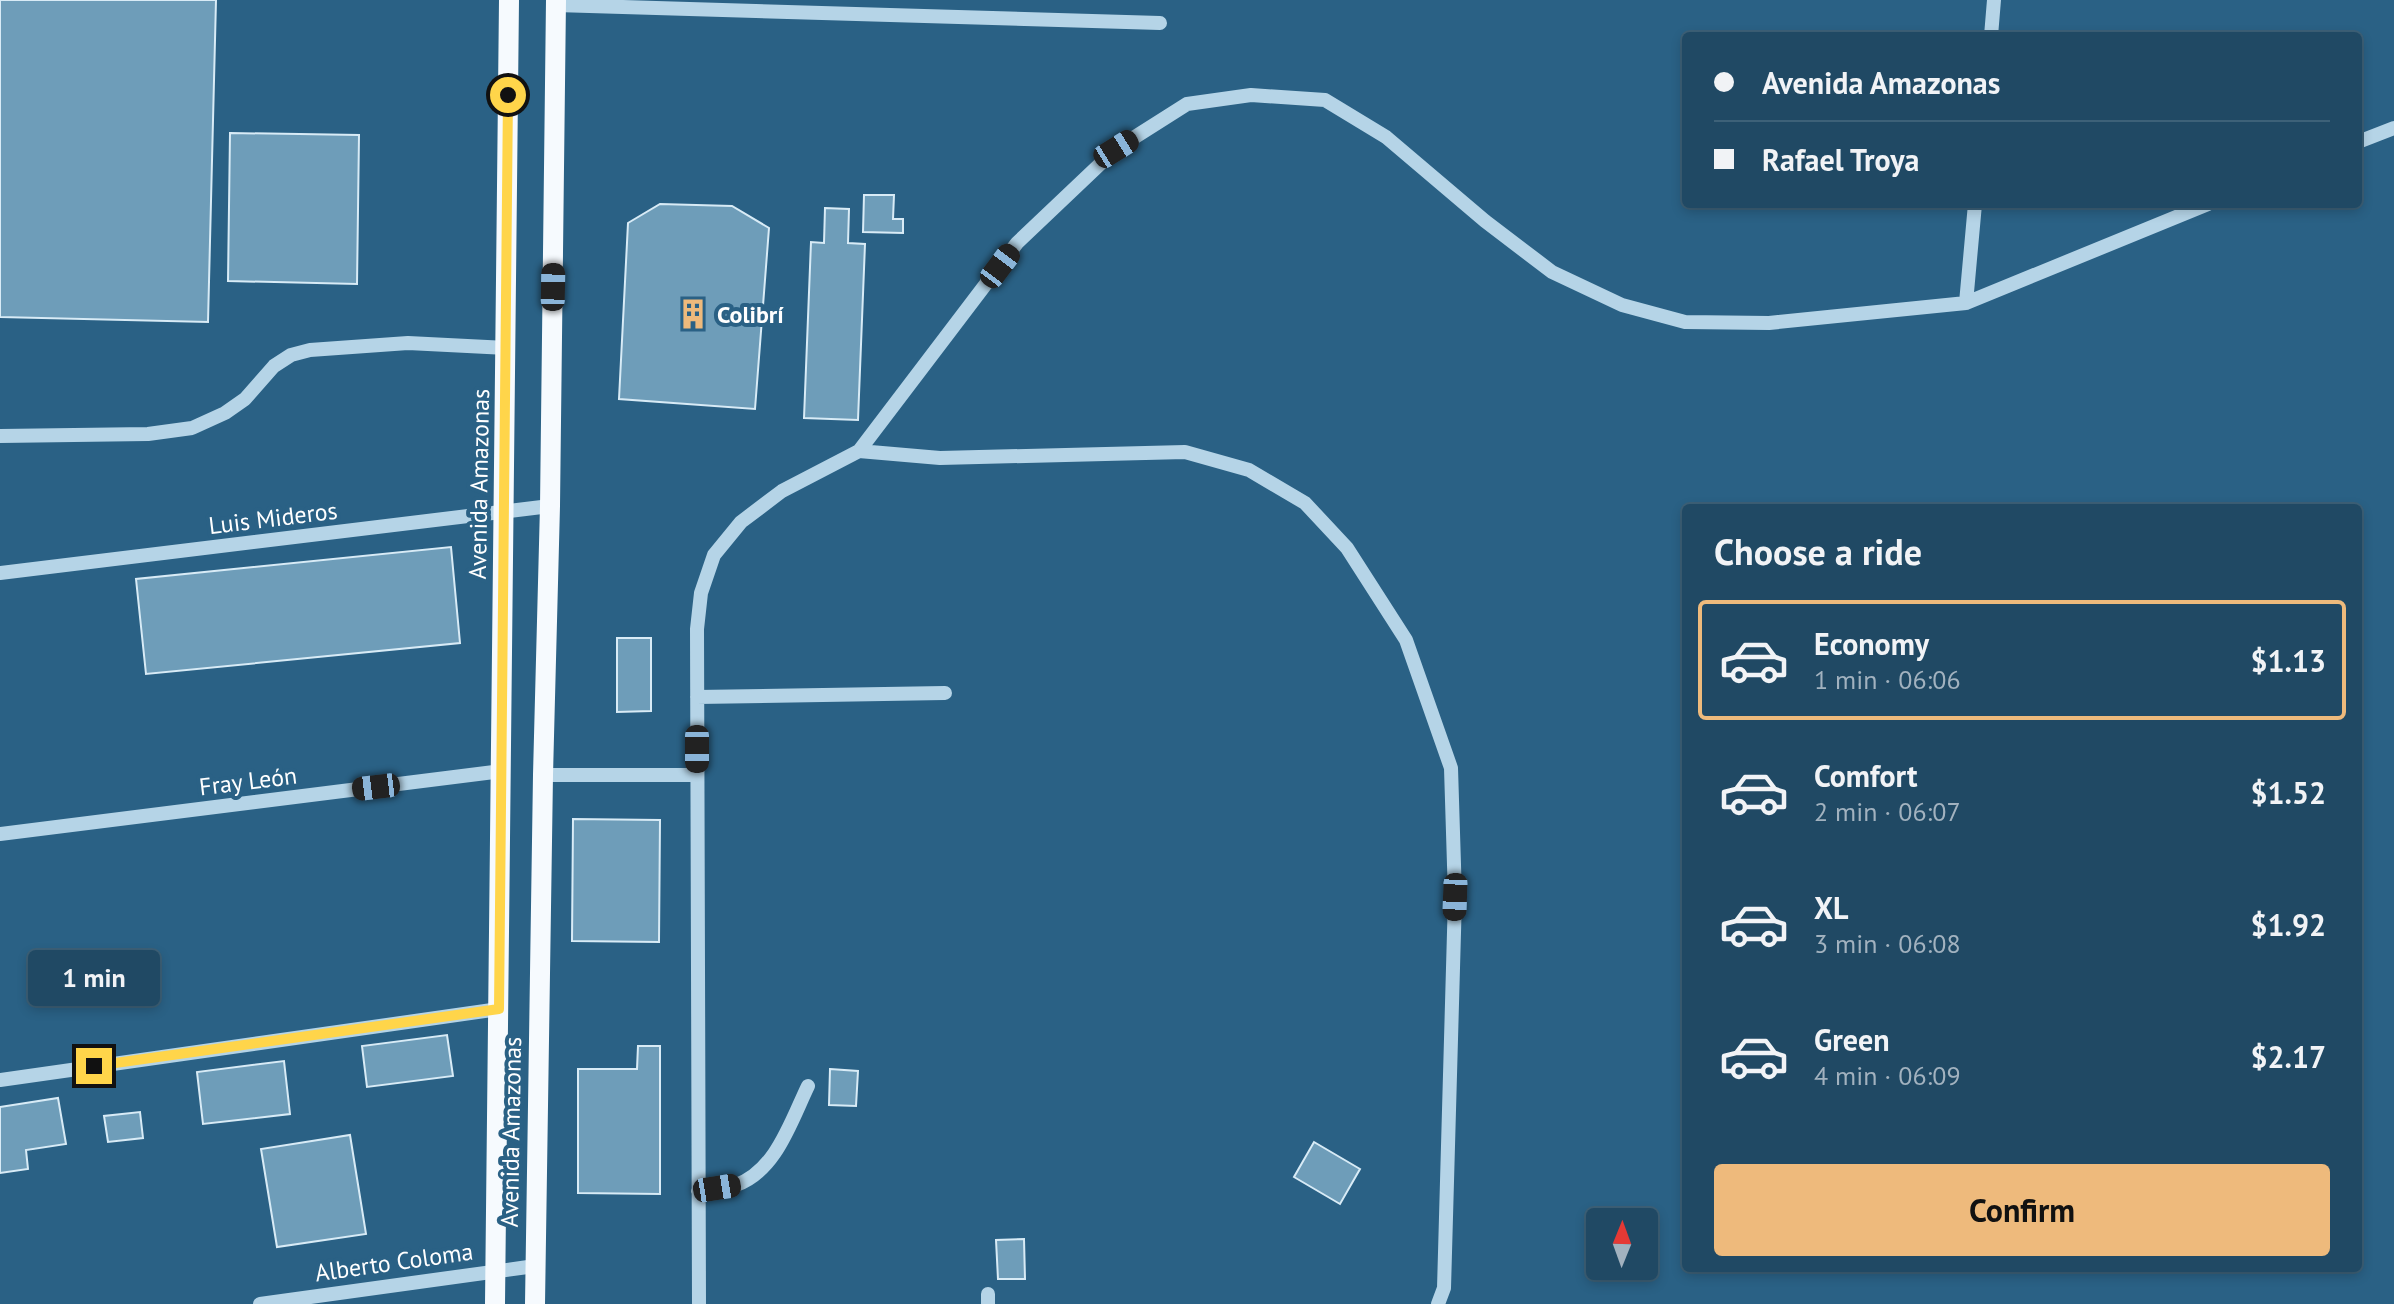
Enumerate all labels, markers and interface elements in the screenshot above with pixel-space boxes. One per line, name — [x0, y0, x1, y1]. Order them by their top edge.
text: Avenida Amazonas — [1762, 63, 2000, 102]
route start — [490, 77, 526, 113]
car — [1089, 126, 1143, 172]
text: Rafael Troya — [1762, 140, 1919, 179]
car — [976, 240, 1024, 292]
car — [541, 263, 565, 311]
building icon: Colibrí — [676, 297, 710, 331]
place label: Colibrí — [717, 299, 784, 330]
street label: Avenida Amazonas — [462, 388, 496, 580]
street label: Luis Mideros — [207, 495, 339, 541]
text: Choose a ride — [1714, 528, 1922, 575]
icon: car — [1718, 624, 1790, 696]
text: Economy — [1814, 624, 1929, 663]
text: $1.13 — [2251, 641, 2326, 680]
text: 1 min · 06:06 — [1814, 663, 1961, 696]
car — [685, 725, 709, 773]
icon: car — [1718, 756, 1790, 828]
text: Comfort — [1814, 756, 1917, 795]
street label: Fray León — [197, 760, 299, 802]
car — [351, 772, 401, 802]
text: $1.52 — [2251, 773, 2326, 812]
text: 2 min · 06:07 — [1814, 795, 1961, 828]
car — [1442, 873, 1468, 921]
icon: car — [1718, 888, 1790, 960]
text: XL — [1814, 888, 1848, 927]
text: $1.92 — [2251, 905, 2326, 944]
text: 3 min · 06:08 — [1814, 927, 1961, 960]
callout: 1 min — [28, 950, 160, 1006]
text: 1 min — [62, 961, 126, 994]
icon: car — [1718, 1020, 1790, 1092]
text: Green — [1814, 1020, 1889, 1059]
street label: Avenida Amazonas — [494, 1036, 528, 1228]
text: $2.17 — [2251, 1037, 2326, 1076]
route end — [76, 1048, 112, 1084]
text: 4 min · 06:09 — [1814, 1059, 1961, 1092]
button: Confirm — [1714, 1164, 2330, 1256]
car — [691, 1172, 743, 1204]
north arrow — [1586, 1208, 1658, 1280]
map controls — [1586, 1208, 1658, 1280]
street label: Alberto Coloma — [313, 1236, 475, 1288]

